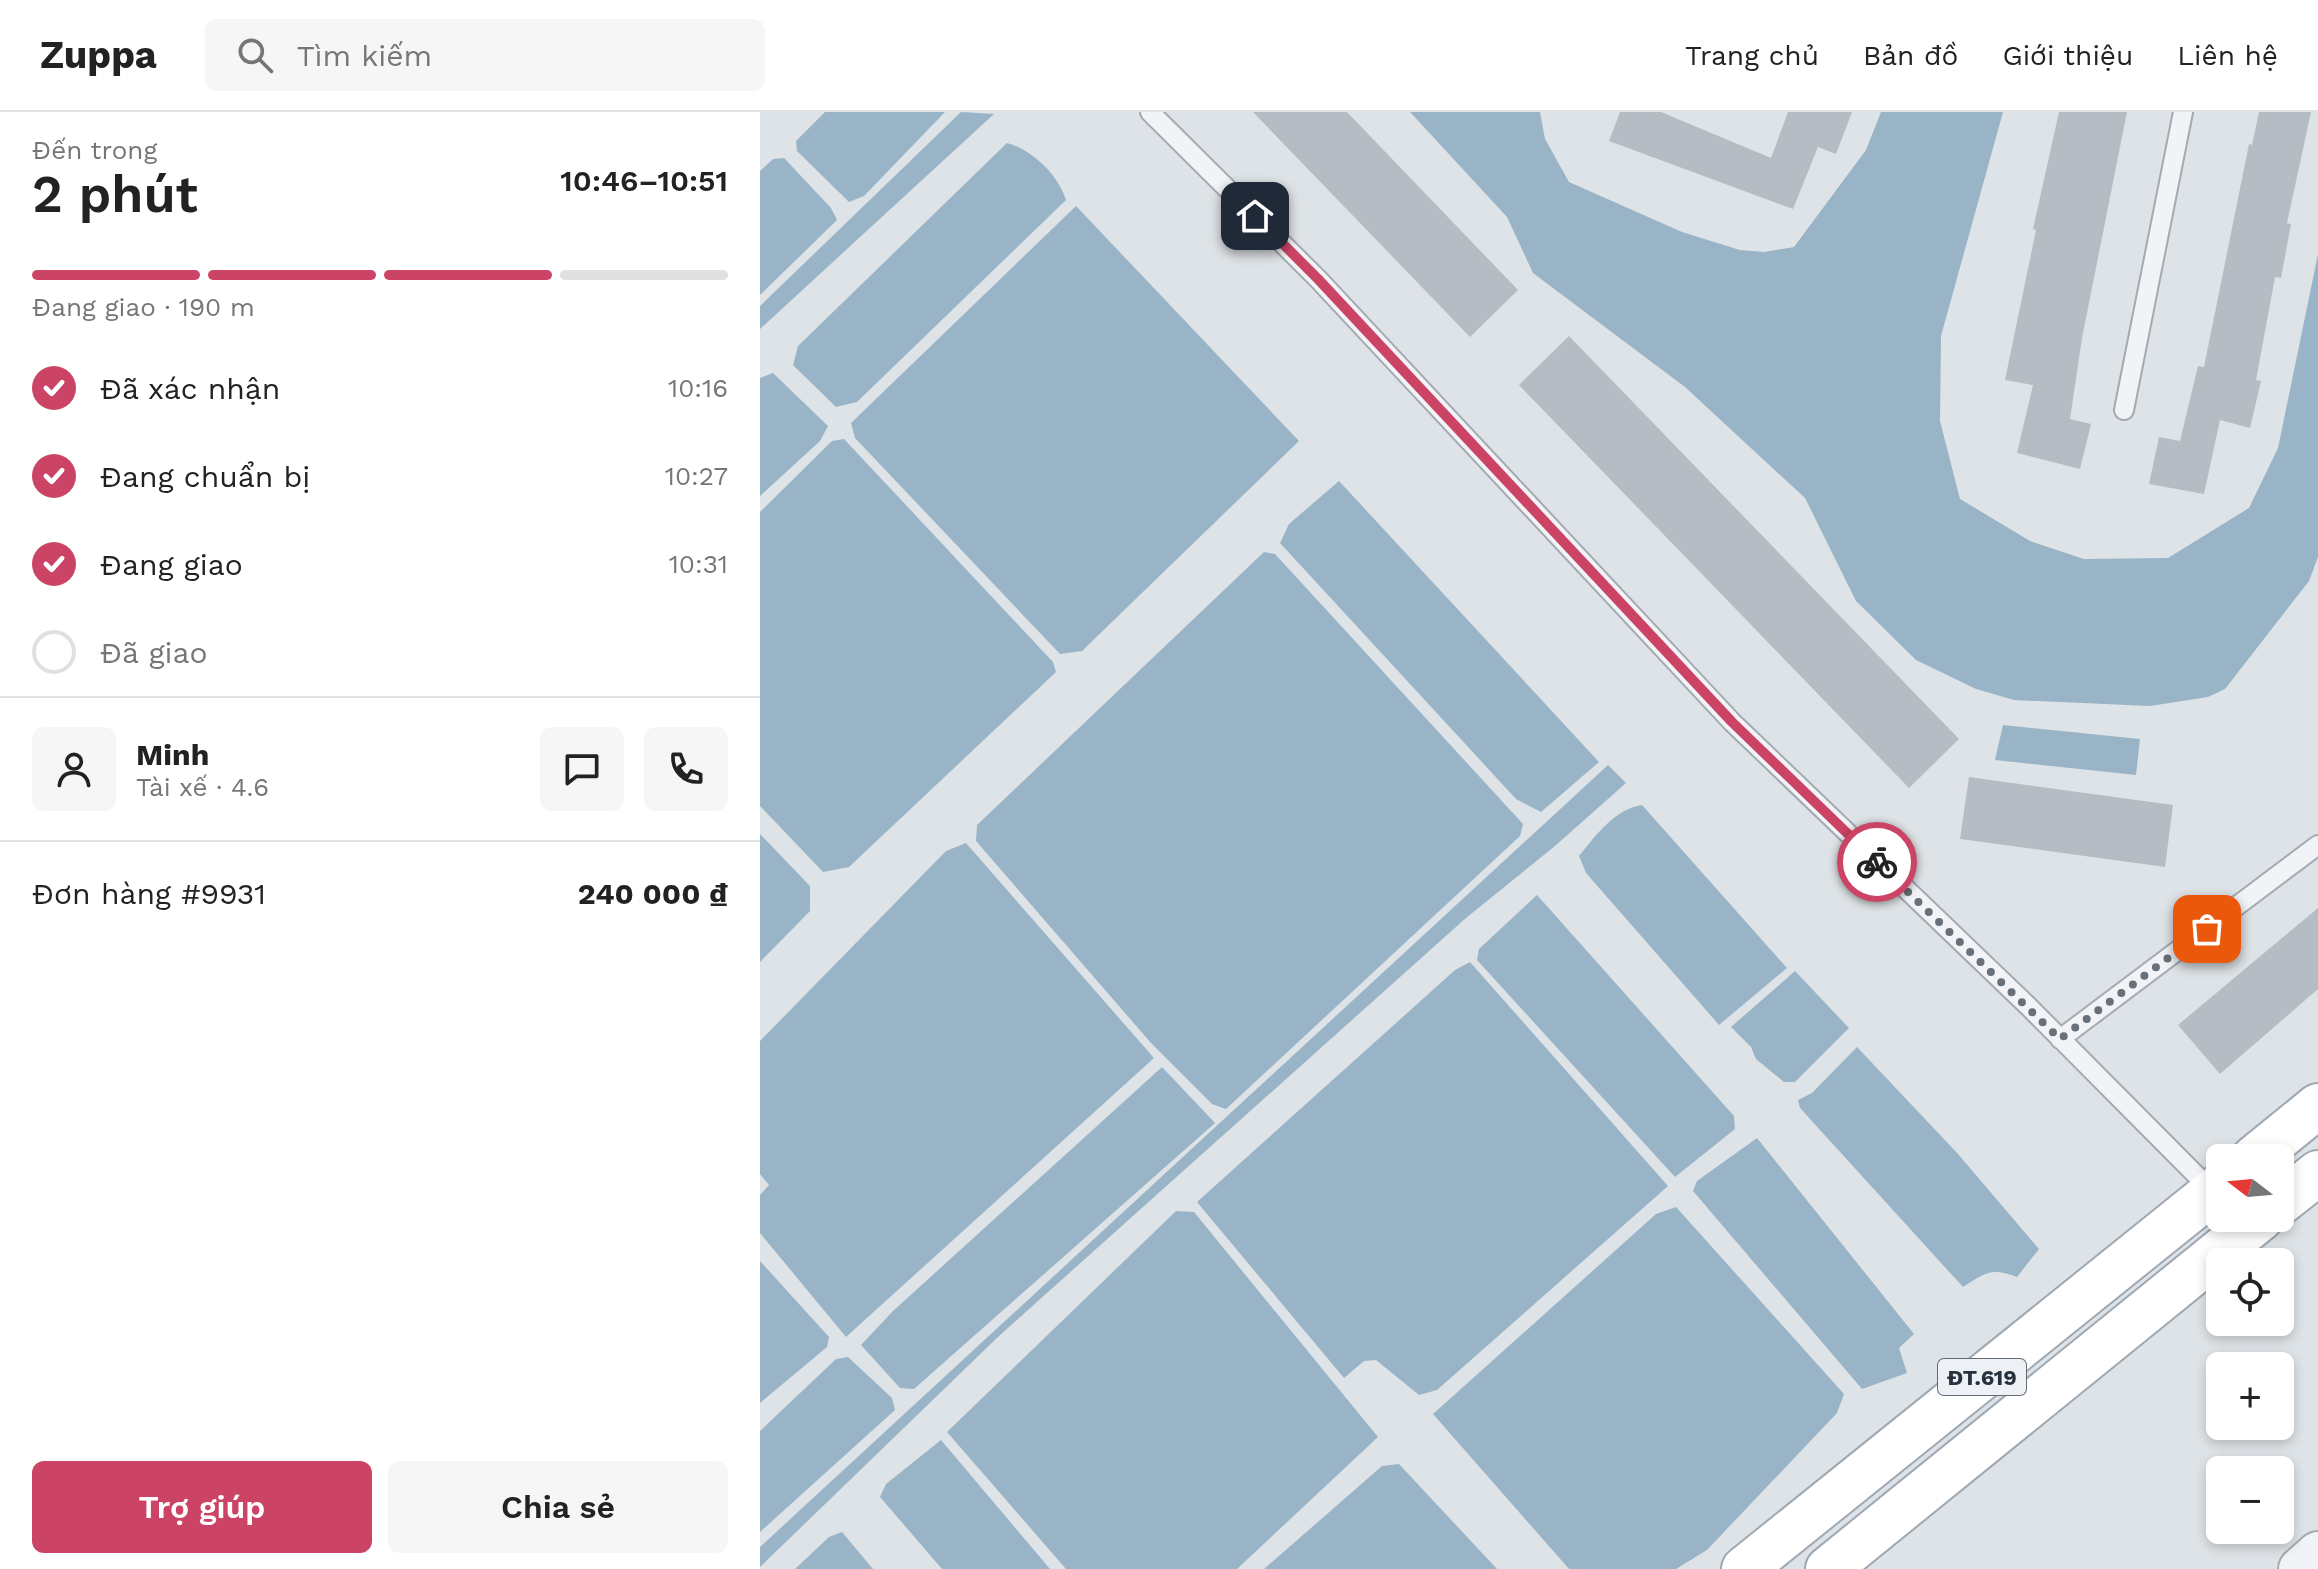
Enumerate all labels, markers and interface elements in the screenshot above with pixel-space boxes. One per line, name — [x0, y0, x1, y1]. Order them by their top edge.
search box — [205, 19, 765, 91]
text: Zuppa — [40, 33, 157, 77]
icon: search — [233, 33, 277, 77]
text: Tìm kiếm — [297, 38, 432, 73]
text: Trang chủ — [1685, 39, 1819, 72]
text: Bản đồ — [1863, 39, 1958, 72]
text: Giới thiệu — [2002, 39, 2133, 72]
text: Liên hệ — [2177, 39, 2278, 72]
text: Đến trong — [32, 135, 157, 165]
text: 10:46–10:51 — [560, 163, 728, 198]
text: 2 phút — [32, 164, 198, 225]
pin — [1221, 182, 1289, 250]
icon: home — [1233, 194, 1277, 238]
text: Đang giao · 190 m — [32, 292, 255, 322]
icon: check — [32, 366, 76, 410]
text: Đã xác nhận — [100, 371, 280, 406]
text: 10:16 — [668, 373, 728, 403]
icon: check — [32, 454, 76, 498]
text: Đang chuẩn bị — [100, 459, 310, 494]
text: 10:27 — [665, 461, 728, 491]
icon: check — [32, 542, 76, 586]
text: Đang giao — [100, 547, 243, 582]
text: 10:31 — [669, 549, 728, 579]
text: Đã giao — [100, 635, 208, 670]
button: person — [32, 727, 116, 811]
button: chat — [540, 727, 624, 811]
button: phone — [644, 727, 728, 811]
text: Minh — [136, 737, 209, 772]
text: Tài xế · 4.6 — [136, 772, 269, 802]
courier — [1837, 822, 1917, 902]
icon: bike — [1855, 840, 1899, 884]
text: Đơn hàng #9931 — [32, 876, 266, 911]
text: 240 000 ₫ — [578, 876, 728, 911]
pin — [2173, 895, 2241, 963]
icon: bag — [2185, 907, 2229, 951]
north arrow — [2206, 1144, 2294, 1232]
map controls — [2206, 1144, 2294, 1544]
button: locate — [2206, 1248, 2294, 1336]
button: + — [2206, 1352, 2294, 1440]
road number: ĐT.619 — [1938, 1359, 2026, 1395]
button: − — [2206, 1456, 2294, 1544]
button: Trợ giúp — [32, 1461, 372, 1553]
button: Chia sẻ — [388, 1461, 728, 1553]

